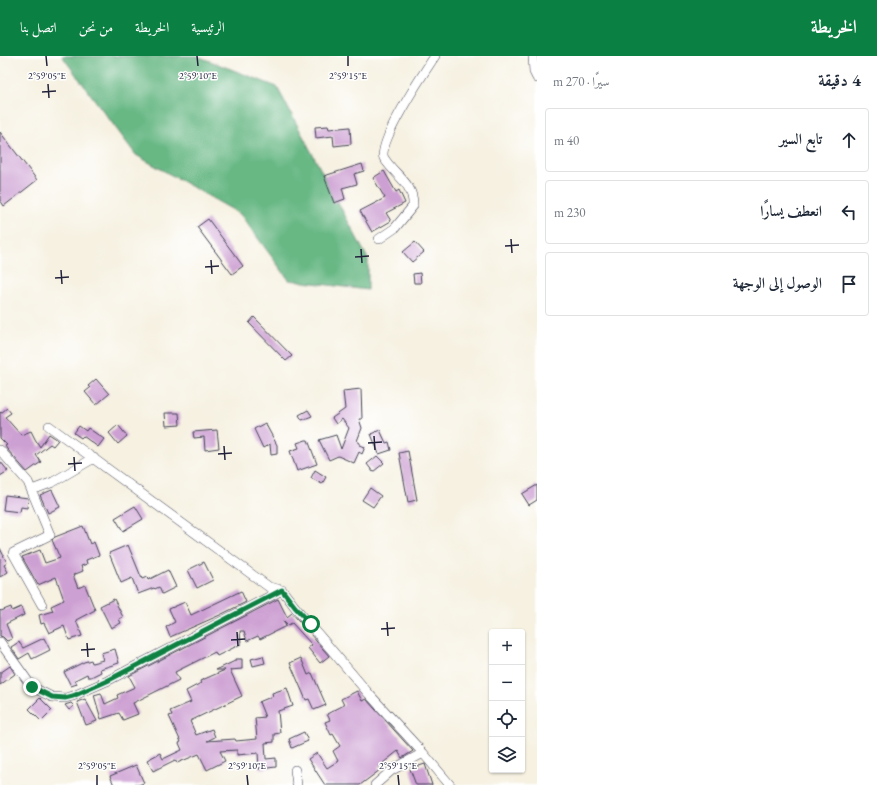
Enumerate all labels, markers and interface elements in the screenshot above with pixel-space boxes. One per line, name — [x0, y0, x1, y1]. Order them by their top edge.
text: الخريطة — [811, 14, 857, 39]
text: اتصل بنا — [20, 18, 57, 36]
text: من نحن — [79, 18, 113, 36]
text: الخريطة — [135, 18, 169, 36]
text: الرئيسية — [191, 18, 225, 36]
text: 2°59'05"E — [28, 69, 66, 82]
text: 2°59'10"E — [179, 69, 217, 82]
text: 2°59'15"E — [329, 69, 367, 82]
text: 4 دقيقة — [818, 69, 861, 91]
text: سيرًا · 270 m — [553, 73, 610, 90]
text: تابع السير — [779, 129, 822, 148]
icon: ahead — [838, 129, 860, 151]
text: 40 m — [554, 132, 579, 149]
text: انعطف يسارًا — [760, 201, 822, 220]
icon: left — [838, 201, 860, 223]
text: 230 m — [554, 204, 585, 221]
text: الوصول إلى الوجهة — [733, 273, 822, 292]
icon: arrive — [838, 273, 860, 295]
route start — [302, 615, 320, 633]
map controls — [489, 629, 525, 773]
button: + — [489, 629, 525, 665]
button: − — [489, 665, 525, 701]
route end — [23, 678, 41, 696]
button: locate — [489, 701, 525, 737]
button: layers — [489, 737, 525, 773]
text: 2°59'05"E — [78, 759, 116, 772]
text: 2°59'10"E — [228, 759, 266, 772]
text: 2°59'15"E — [379, 759, 417, 772]

